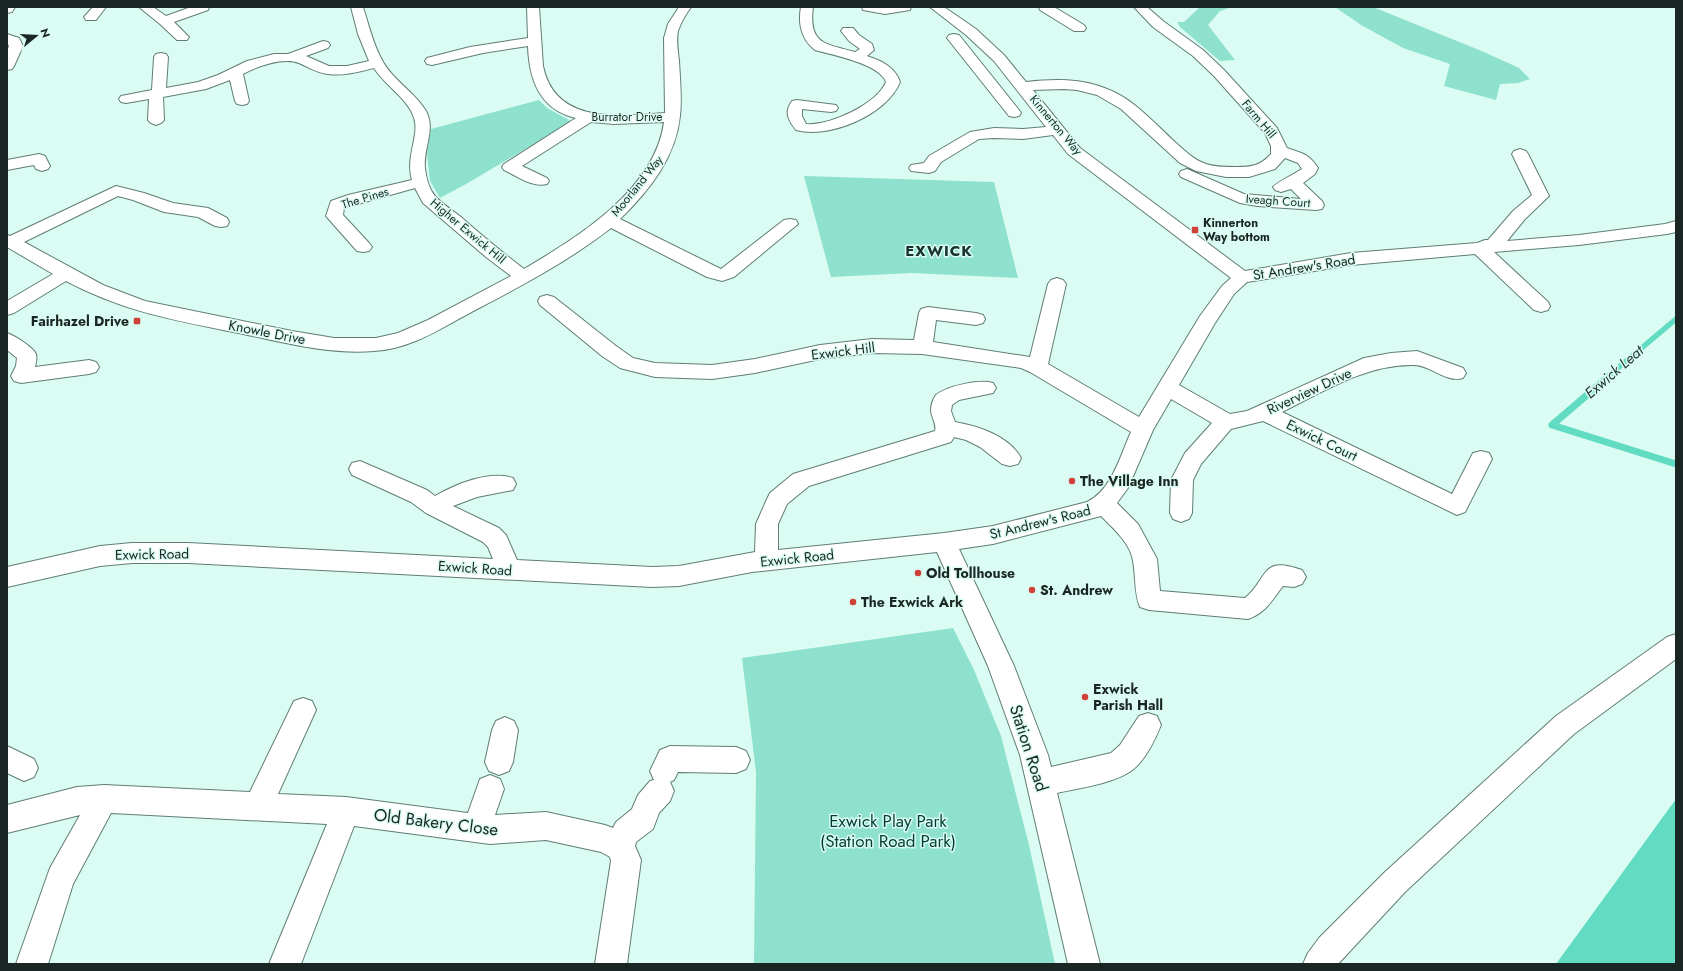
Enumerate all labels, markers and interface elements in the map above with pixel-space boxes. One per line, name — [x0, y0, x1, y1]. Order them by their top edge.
north arrow — [16, 16, 56, 56]
text: N — [37, 26, 54, 40]
street label: Kinnerton Way — [1025, 91, 1087, 160]
street label: Farm Hill — [1237, 96, 1281, 142]
street label: Burrator Drive — [592, 108, 662, 126]
street label: Moorland Way — [607, 151, 668, 220]
street label: The Pines — [339, 182, 391, 214]
street label: Iveagh Court — [1245, 190, 1311, 212]
street label: Higher Exwick Hill — [426, 194, 510, 268]
place label: Kinnerton Way bottom — [1203, 214, 1270, 246]
marker: Kinnerton Way bottom — [1190, 225, 1200, 235]
district label: EXWICK — [905, 240, 973, 262]
street label: St Andrew's Road — [1251, 249, 1357, 285]
place label: Fairhazel Drive — [31, 311, 129, 331]
street label: Knowle Drive — [227, 315, 307, 349]
marker: Fairhazel Drive — [132, 316, 142, 326]
street label: Exwick Hill — [810, 337, 876, 365]
water label: Exwick Leat — [1580, 339, 1649, 404]
street label: Riverview Drive — [1263, 363, 1355, 419]
street label: Exwick Court — [1283, 414, 1361, 466]
place label: The Village Inn — [1080, 471, 1179, 491]
marker: The Village Inn — [1067, 476, 1077, 486]
street label: St Andrew's Road — [987, 500, 1093, 544]
street label: Exwick Road — [115, 543, 189, 565]
street label: Exwick Road — [759, 544, 835, 572]
street label: Exwick Road — [437, 555, 513, 581]
place label: Old Tollhouse — [926, 563, 1015, 583]
marker: Old Tollhouse — [913, 568, 923, 578]
place label: St. Andrew — [1040, 580, 1113, 600]
marker: St. Andrew — [1027, 585, 1037, 595]
place label: The Exwick Ark — [861, 592, 963, 612]
marker: The Exwick Ark — [848, 597, 858, 607]
place label: Exwick Parish Hall — [1093, 679, 1163, 715]
marker: Exwick Parish Hall — [1080, 692, 1090, 702]
street label: Station Road — [1004, 701, 1054, 795]
street label: Old Bakery Close — [372, 802, 500, 842]
park label: Exwick Play Park (Station Road Park) — [820, 809, 956, 853]

